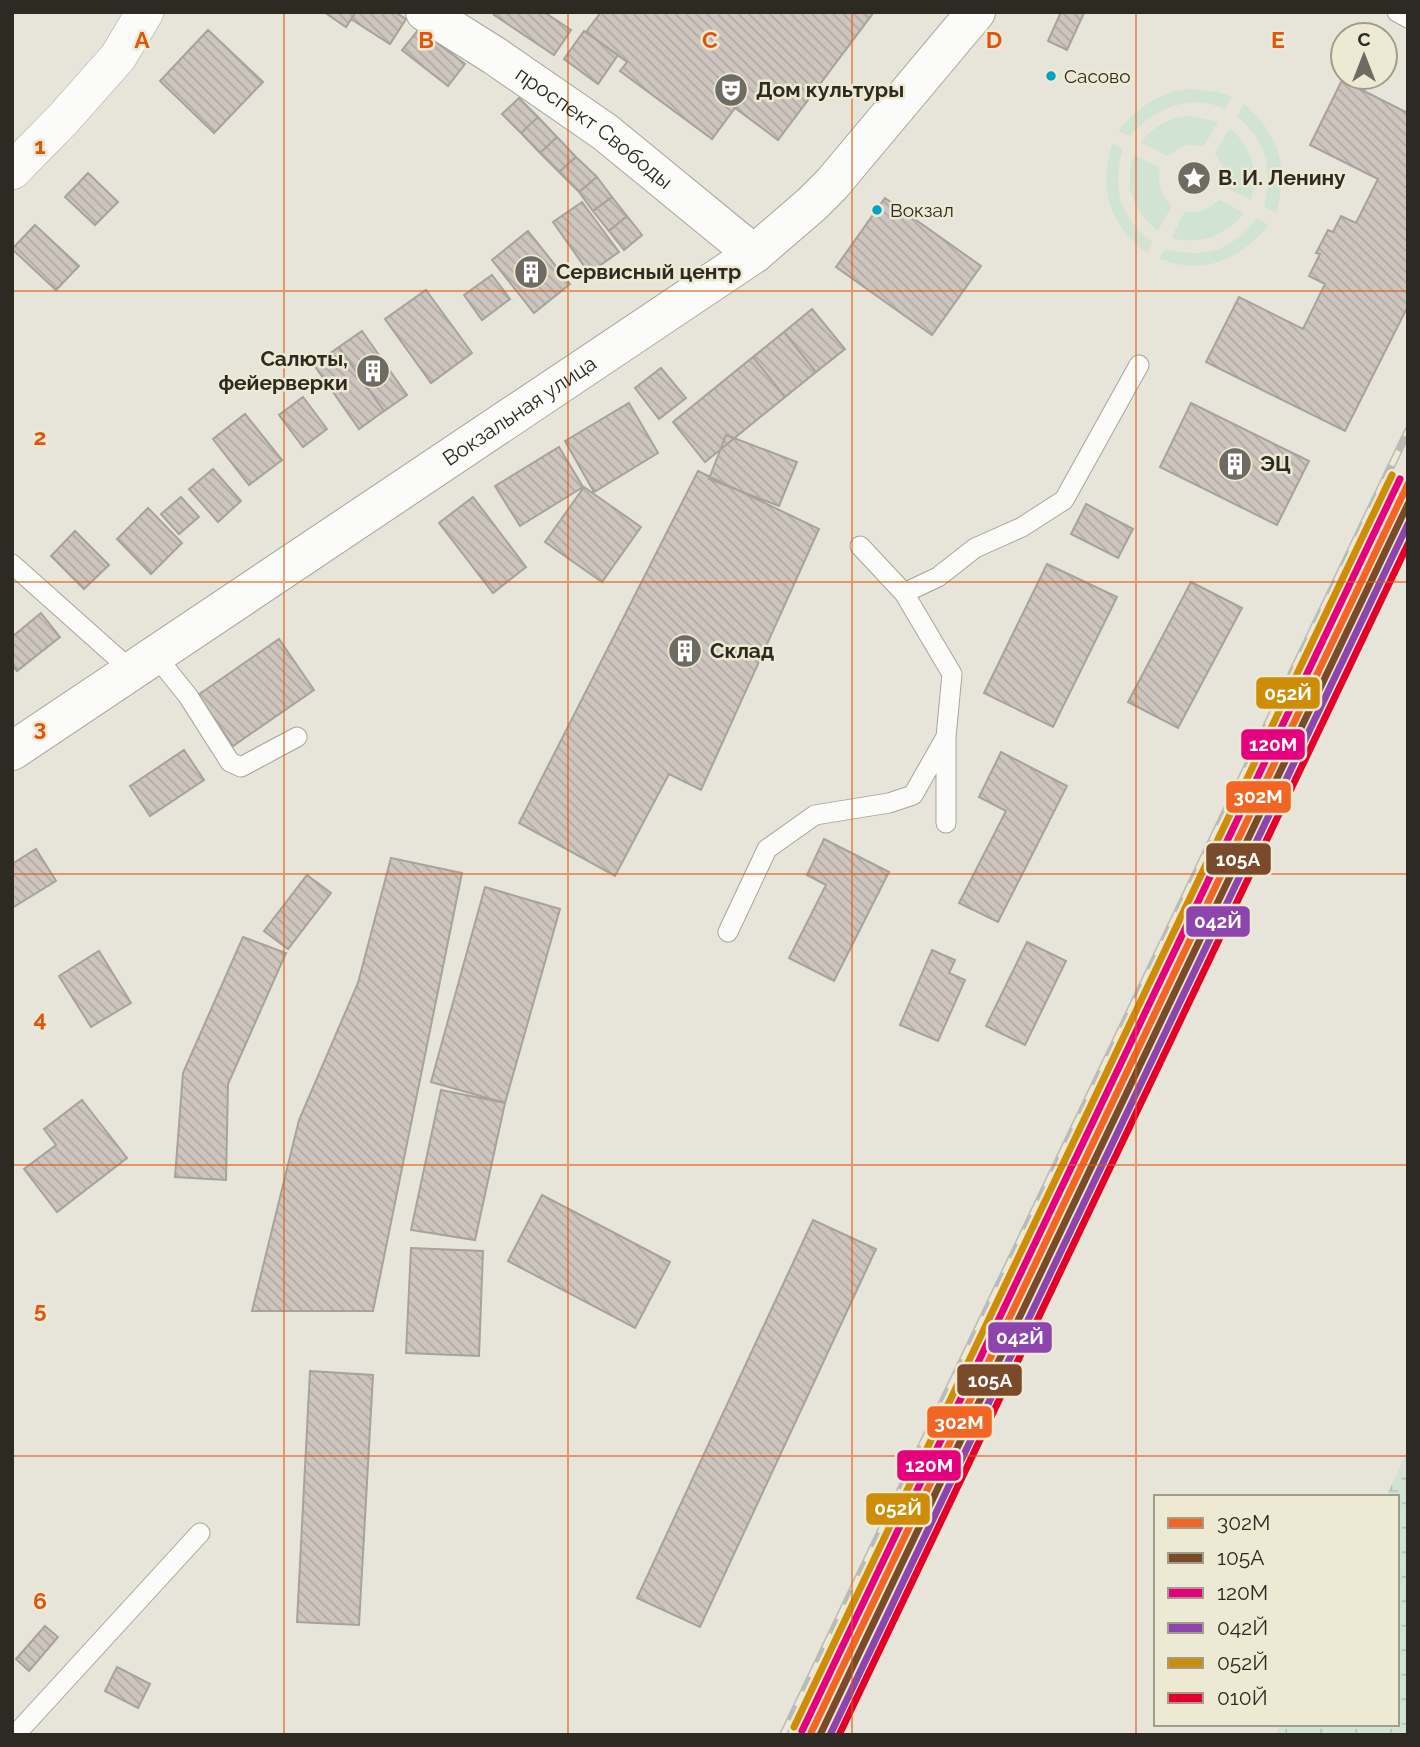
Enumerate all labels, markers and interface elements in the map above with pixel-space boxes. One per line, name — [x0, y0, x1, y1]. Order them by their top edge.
north arrow — [1329, 21, 1399, 91]
text: A — [134, 26, 150, 53]
text: B — [418, 26, 434, 53]
text: C — [702, 26, 718, 53]
text: D — [986, 26, 1002, 53]
text: E — [1271, 26, 1285, 53]
text: С — [1357, 28, 1371, 50]
street label: проспект Свободы — [511, 61, 678, 194]
place label: Сасово — [1064, 65, 1131, 87]
marker: Сасово — [1044, 69, 1058, 83]
theatre icon: Дом культуры — [712, 71, 750, 109]
place label: Дом культуры — [756, 77, 904, 102]
text: 1 — [34, 132, 46, 159]
place icon: В. И. Ленину — [1175, 159, 1213, 197]
place label: В. И. Ленину — [1218, 165, 1346, 190]
place label: Вокзал — [890, 199, 954, 221]
marker: Вокзал — [870, 203, 884, 217]
building icon: Сервисный центр — [512, 253, 550, 291]
place label: Сервисный центр — [556, 259, 741, 284]
place label: Салюты, фейерверки — [218, 346, 348, 395]
street label: Вокзальная улица — [438, 350, 601, 471]
building icon: Салюты, фейерверки — [354, 352, 392, 390]
text: 2 — [34, 423, 46, 450]
building icon: ЭЦ — [1216, 445, 1254, 483]
place label: ЭЦ — [1260, 451, 1291, 476]
building icon: Склад — [666, 632, 704, 670]
place label: Склад — [710, 638, 774, 663]
line badge: 052Й — [1255, 676, 1321, 710]
text: 052Й — [1264, 682, 1312, 704]
text: 3 — [34, 714, 46, 741]
line badge: 120М — [1240, 728, 1306, 761]
text: 120М — [1249, 733, 1297, 755]
line badge: 302М — [1225, 780, 1292, 814]
text: 302М — [1233, 785, 1283, 807]
line badge: 105А — [1205, 842, 1272, 876]
text: 105А — [1216, 848, 1260, 870]
line badge: 042Й — [1185, 905, 1251, 938]
text: 042Й — [1194, 910, 1242, 932]
text: 4 — [33, 1005, 47, 1032]
text: 5 — [34, 1296, 47, 1323]
line badge: 042Й — [987, 1321, 1053, 1354]
text: 042Й — [996, 1326, 1044, 1348]
line badge: 105А — [956, 1363, 1023, 1397]
text: 105А — [968, 1369, 1012, 1391]
line badge: 302М — [926, 1405, 993, 1439]
text: 302М — [934, 1411, 984, 1433]
line badge: 120М — [896, 1449, 962, 1482]
text: 120М — [905, 1454, 953, 1476]
line badge: 052Й — [865, 1492, 931, 1526]
legend — [1154, 1495, 1399, 1726]
text: 052Й — [874, 1497, 922, 1519]
text: 302М — [1217, 1510, 1270, 1535]
text: 105А — [1217, 1545, 1264, 1570]
text: 120М — [1217, 1580, 1268, 1605]
text: 6 — [33, 1587, 47, 1614]
text: 042Й — [1217, 1615, 1268, 1640]
text: 052Й — [1217, 1650, 1268, 1675]
text: 010Й — [1217, 1685, 1268, 1710]

